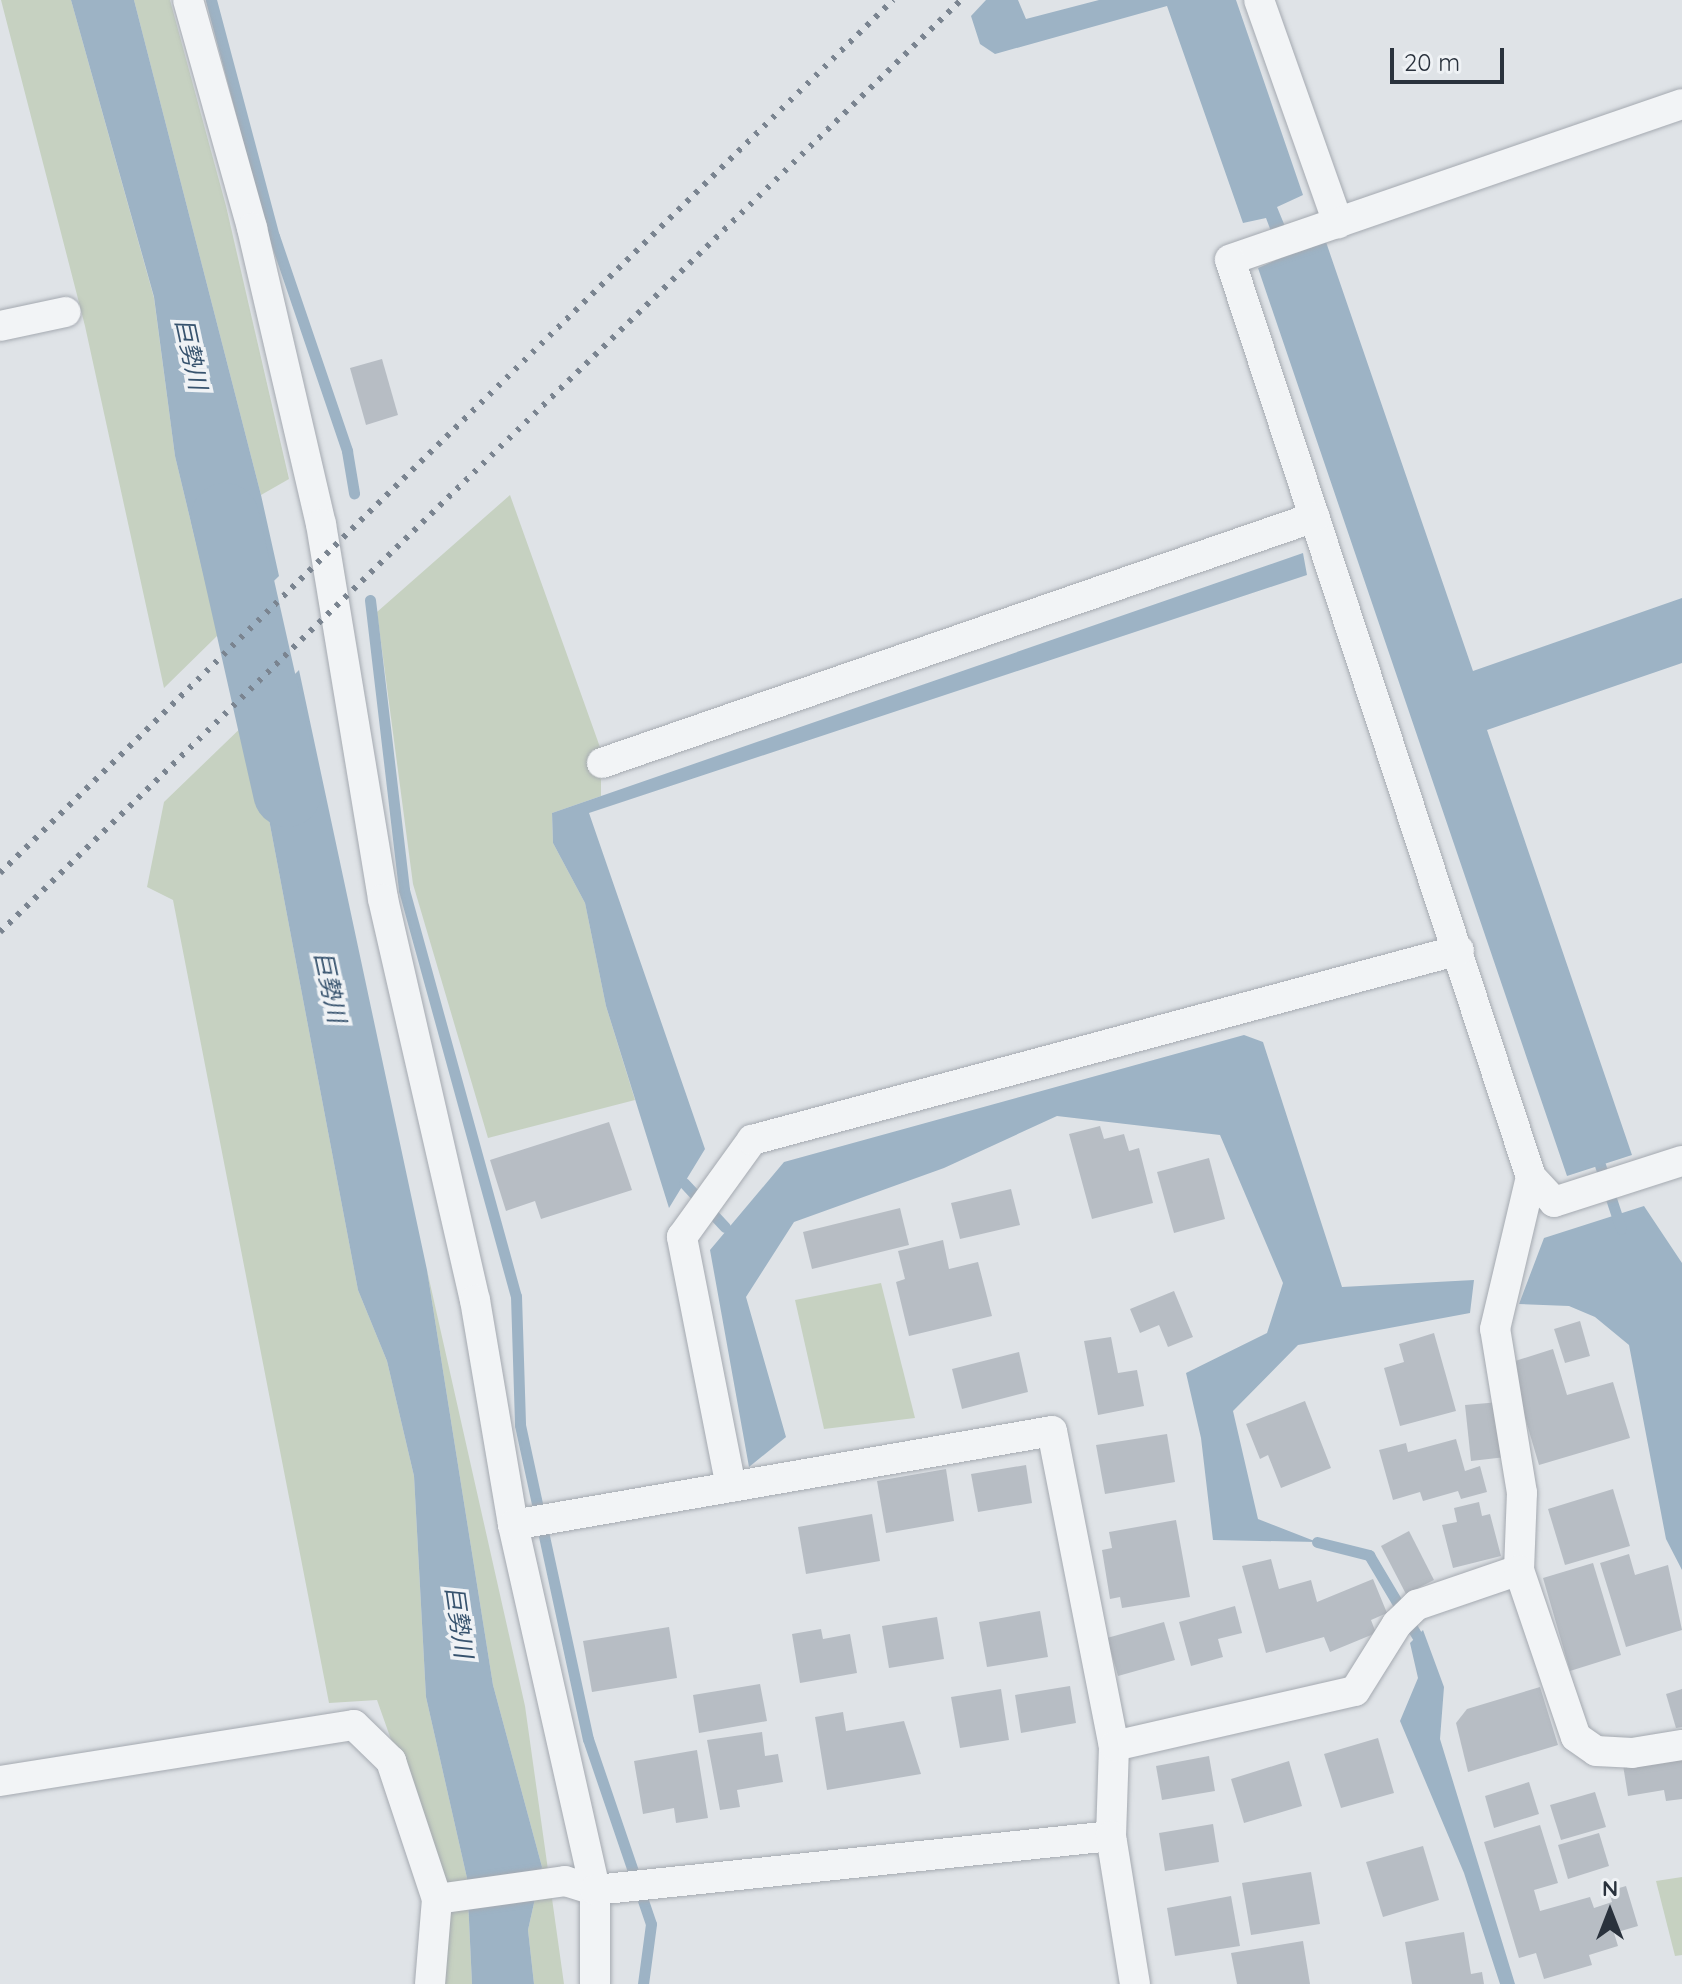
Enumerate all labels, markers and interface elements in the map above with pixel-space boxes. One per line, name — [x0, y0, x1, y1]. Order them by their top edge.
scale bar — [1394, 32, 1508, 82]
text: 20 m — [1404, 47, 1460, 77]
water label: 巨勢川 — [169, 316, 213, 392]
water label: 巨勢川 — [308, 949, 352, 1025]
water label: 巨勢川 — [440, 1584, 478, 1660]
north arrow — [1570, 1872, 1650, 1952]
text: N — [1602, 1874, 1618, 1902]

